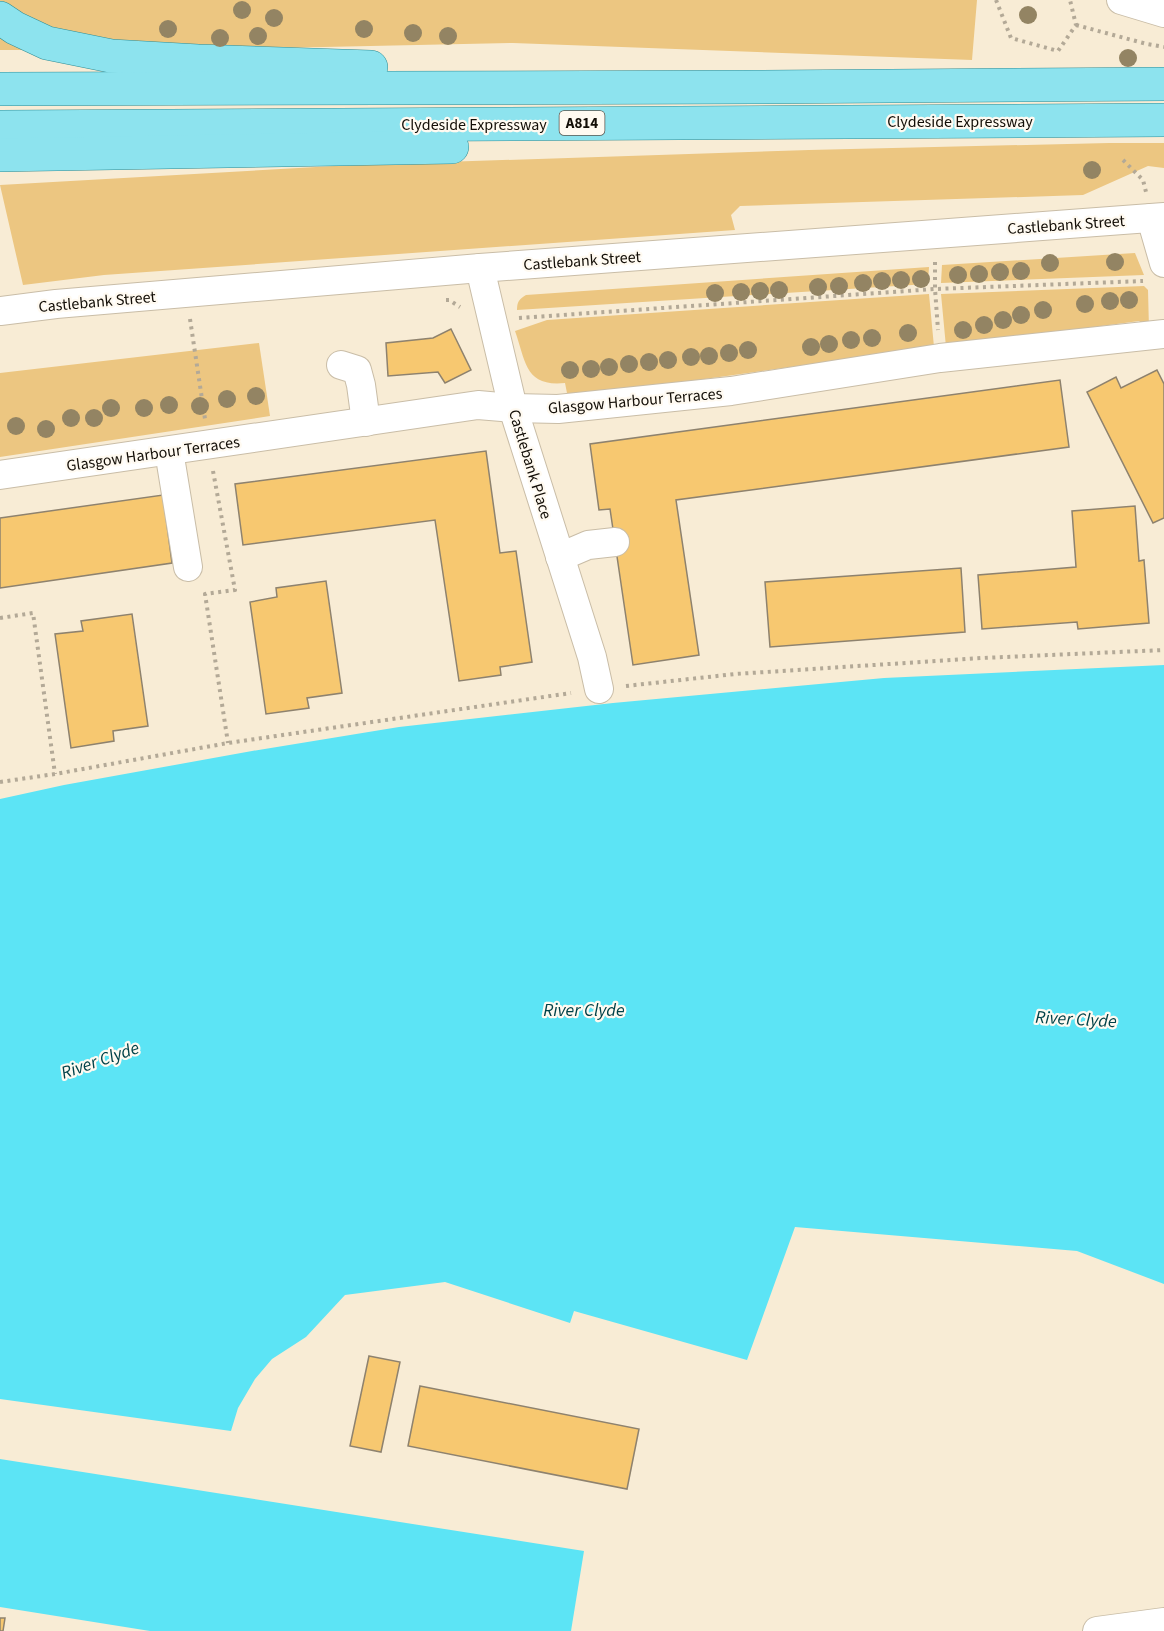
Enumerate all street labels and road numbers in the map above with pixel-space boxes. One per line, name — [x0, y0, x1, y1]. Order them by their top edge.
road number: A814 — [560, 111, 604, 135]
street label: Clydeside Expressway — [887, 111, 1033, 133]
street label: Clydeside Expressway — [401, 114, 547, 136]
street label: Castlebank Street — [1007, 210, 1126, 240]
street label: Castlebank Street — [523, 246, 642, 276]
street label: Castlebank Street — [38, 286, 157, 318]
street label: Glasgow Harbour Terraces — [547, 382, 723, 420]
street label: Castlebank Place — [503, 407, 557, 522]
street label: Glasgow Harbour Terraces — [65, 431, 241, 477]

